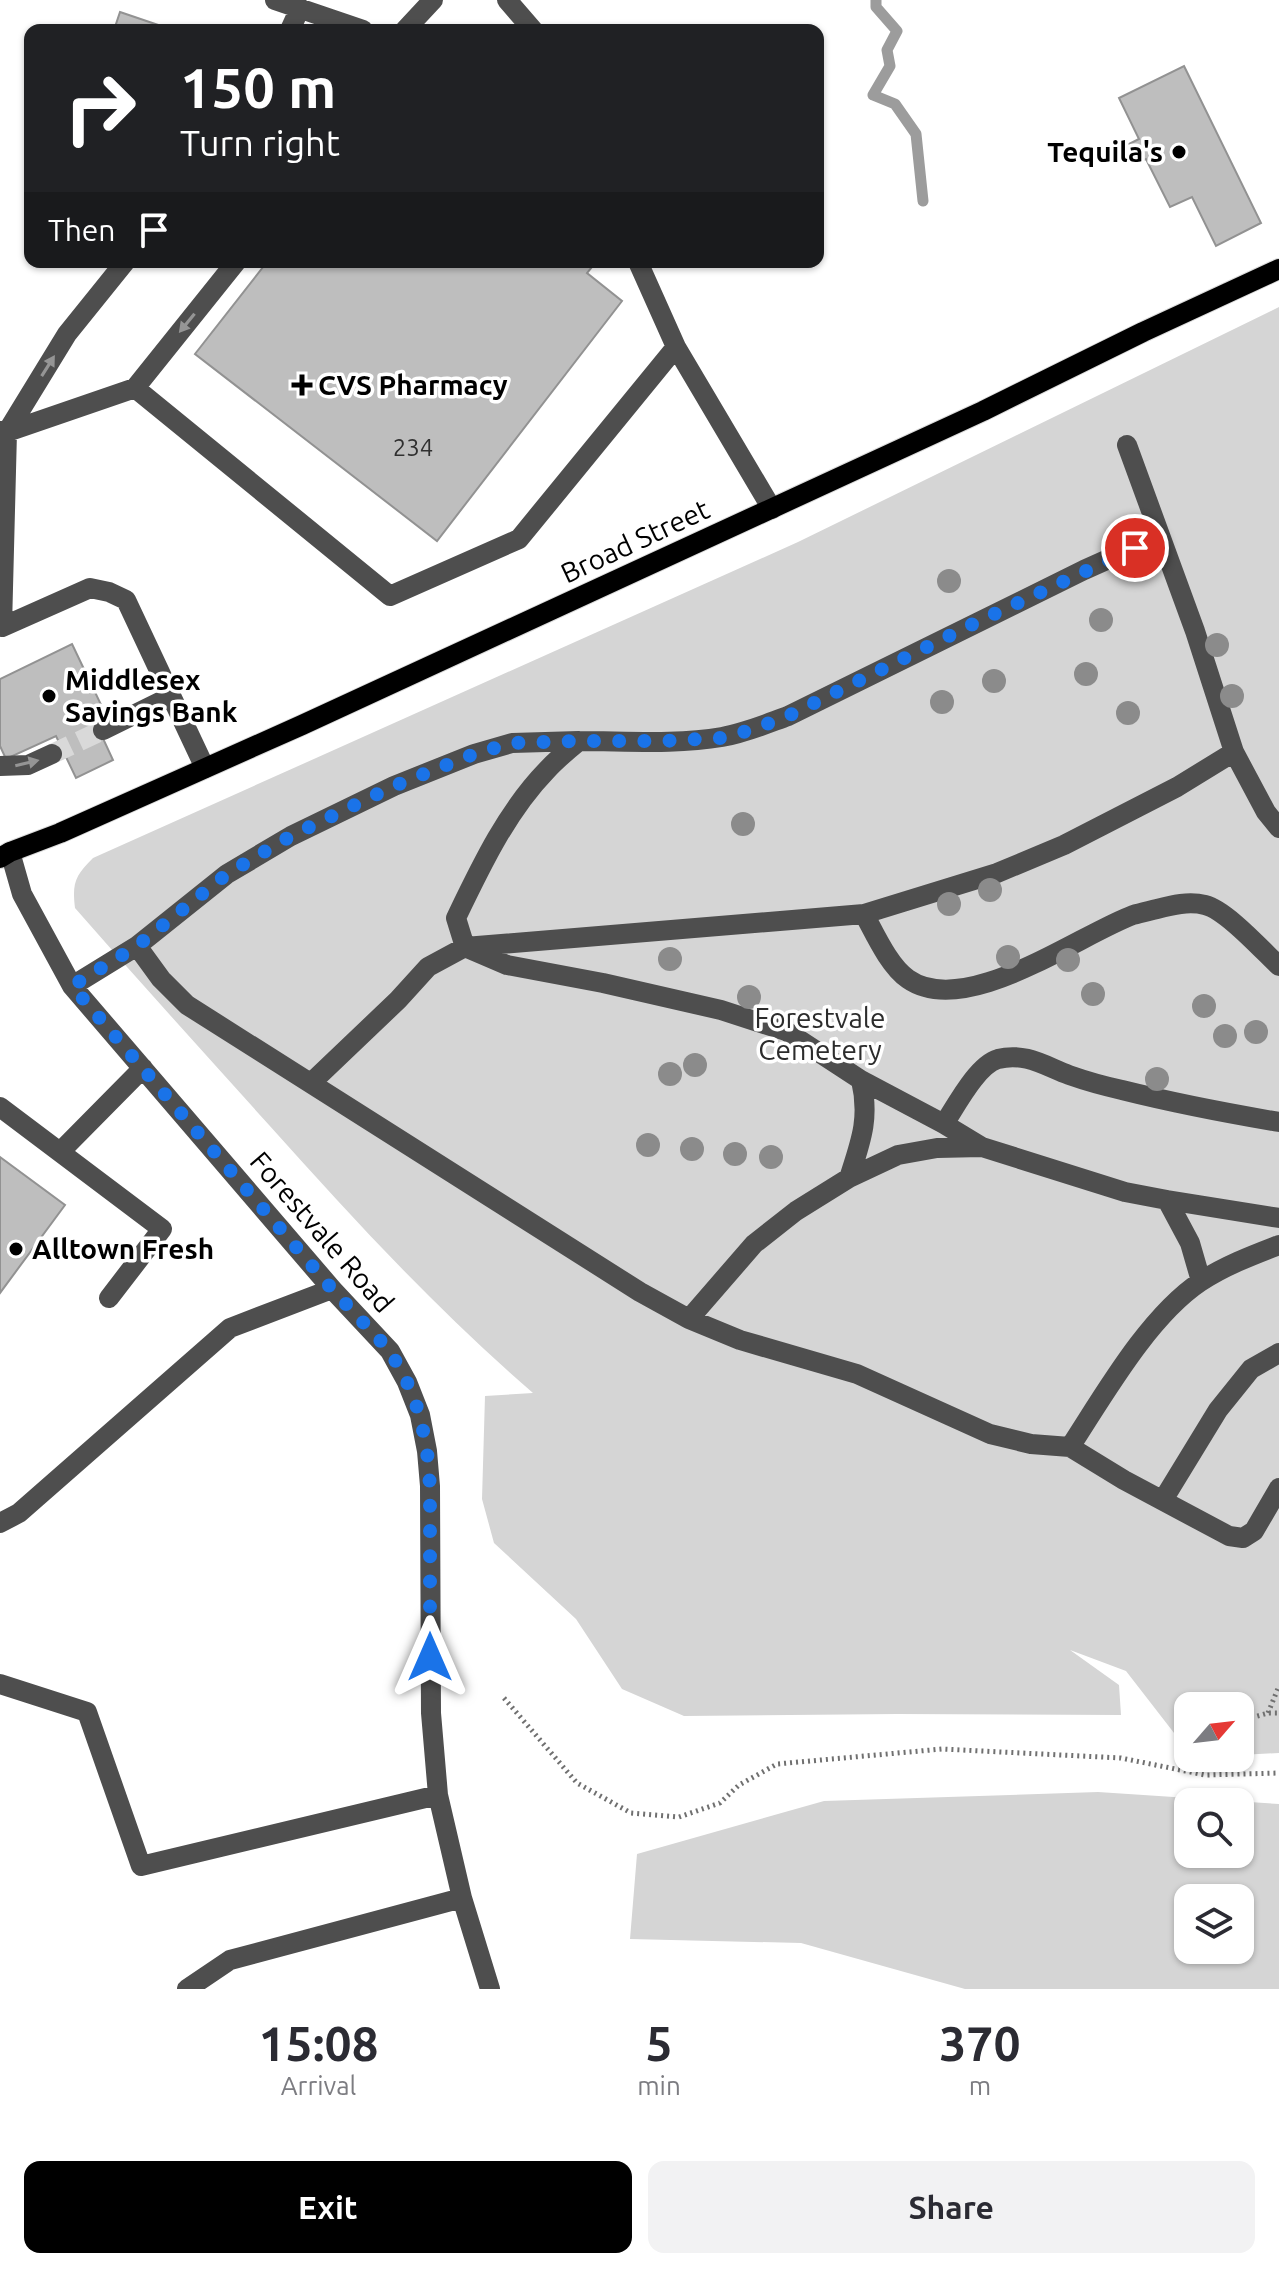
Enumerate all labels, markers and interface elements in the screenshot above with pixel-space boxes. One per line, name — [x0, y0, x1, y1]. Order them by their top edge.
icon: right — [48, 56, 152, 160]
text: 150 m — [180, 56, 336, 119]
text: Turn right — [180, 122, 340, 163]
place label: Tequila's — [1047, 136, 1163, 167]
marker: Tequila's — [1170, 143, 1188, 161]
icon: arrive — [132, 208, 176, 252]
text: Then — [48, 213, 116, 247]
one-way arrow — [180, 313, 196, 333]
one-way arrow — [40, 355, 54, 377]
place label: CVS Pharmacy — [318, 369, 508, 400]
marker: CVS Pharmacy — [293, 376, 311, 394]
house number: 234 — [393, 434, 433, 461]
street label: Broad Street — [556, 493, 714, 588]
pin — [1101, 514, 1169, 582]
icon: arrive — [1113, 526, 1157, 570]
place label: Middlesex Savings Bank — [65, 664, 238, 727]
marker: Middlesex Savings Bank — [40, 687, 58, 705]
one-way arrow — [14, 756, 39, 768]
park label: Forestvale Cemetery — [754, 1002, 886, 1065]
street label: Forestvale Road — [244, 1145, 400, 1318]
place label: Alltown Fresh — [32, 1233, 214, 1264]
marker: Alltown Fresh — [7, 1240, 25, 1258]
position arrow — [388, 1615, 472, 1699]
north arrow — [1174, 1692, 1254, 1772]
map controls — [1174, 1692, 1254, 1964]
button: search — [1174, 1788, 1254, 1868]
button: layers — [1174, 1884, 1254, 1964]
text: 15:08 — [259, 2016, 379, 2070]
text: 5 — [645, 2016, 672, 2070]
text: 370 — [939, 2016, 1020, 2070]
text: Arrival — [281, 2071, 356, 2100]
text: min — [637, 2071, 681, 2100]
text: m — [969, 2071, 991, 2100]
button: Exit — [24, 2161, 632, 2253]
button: Share — [648, 2161, 1255, 2253]

